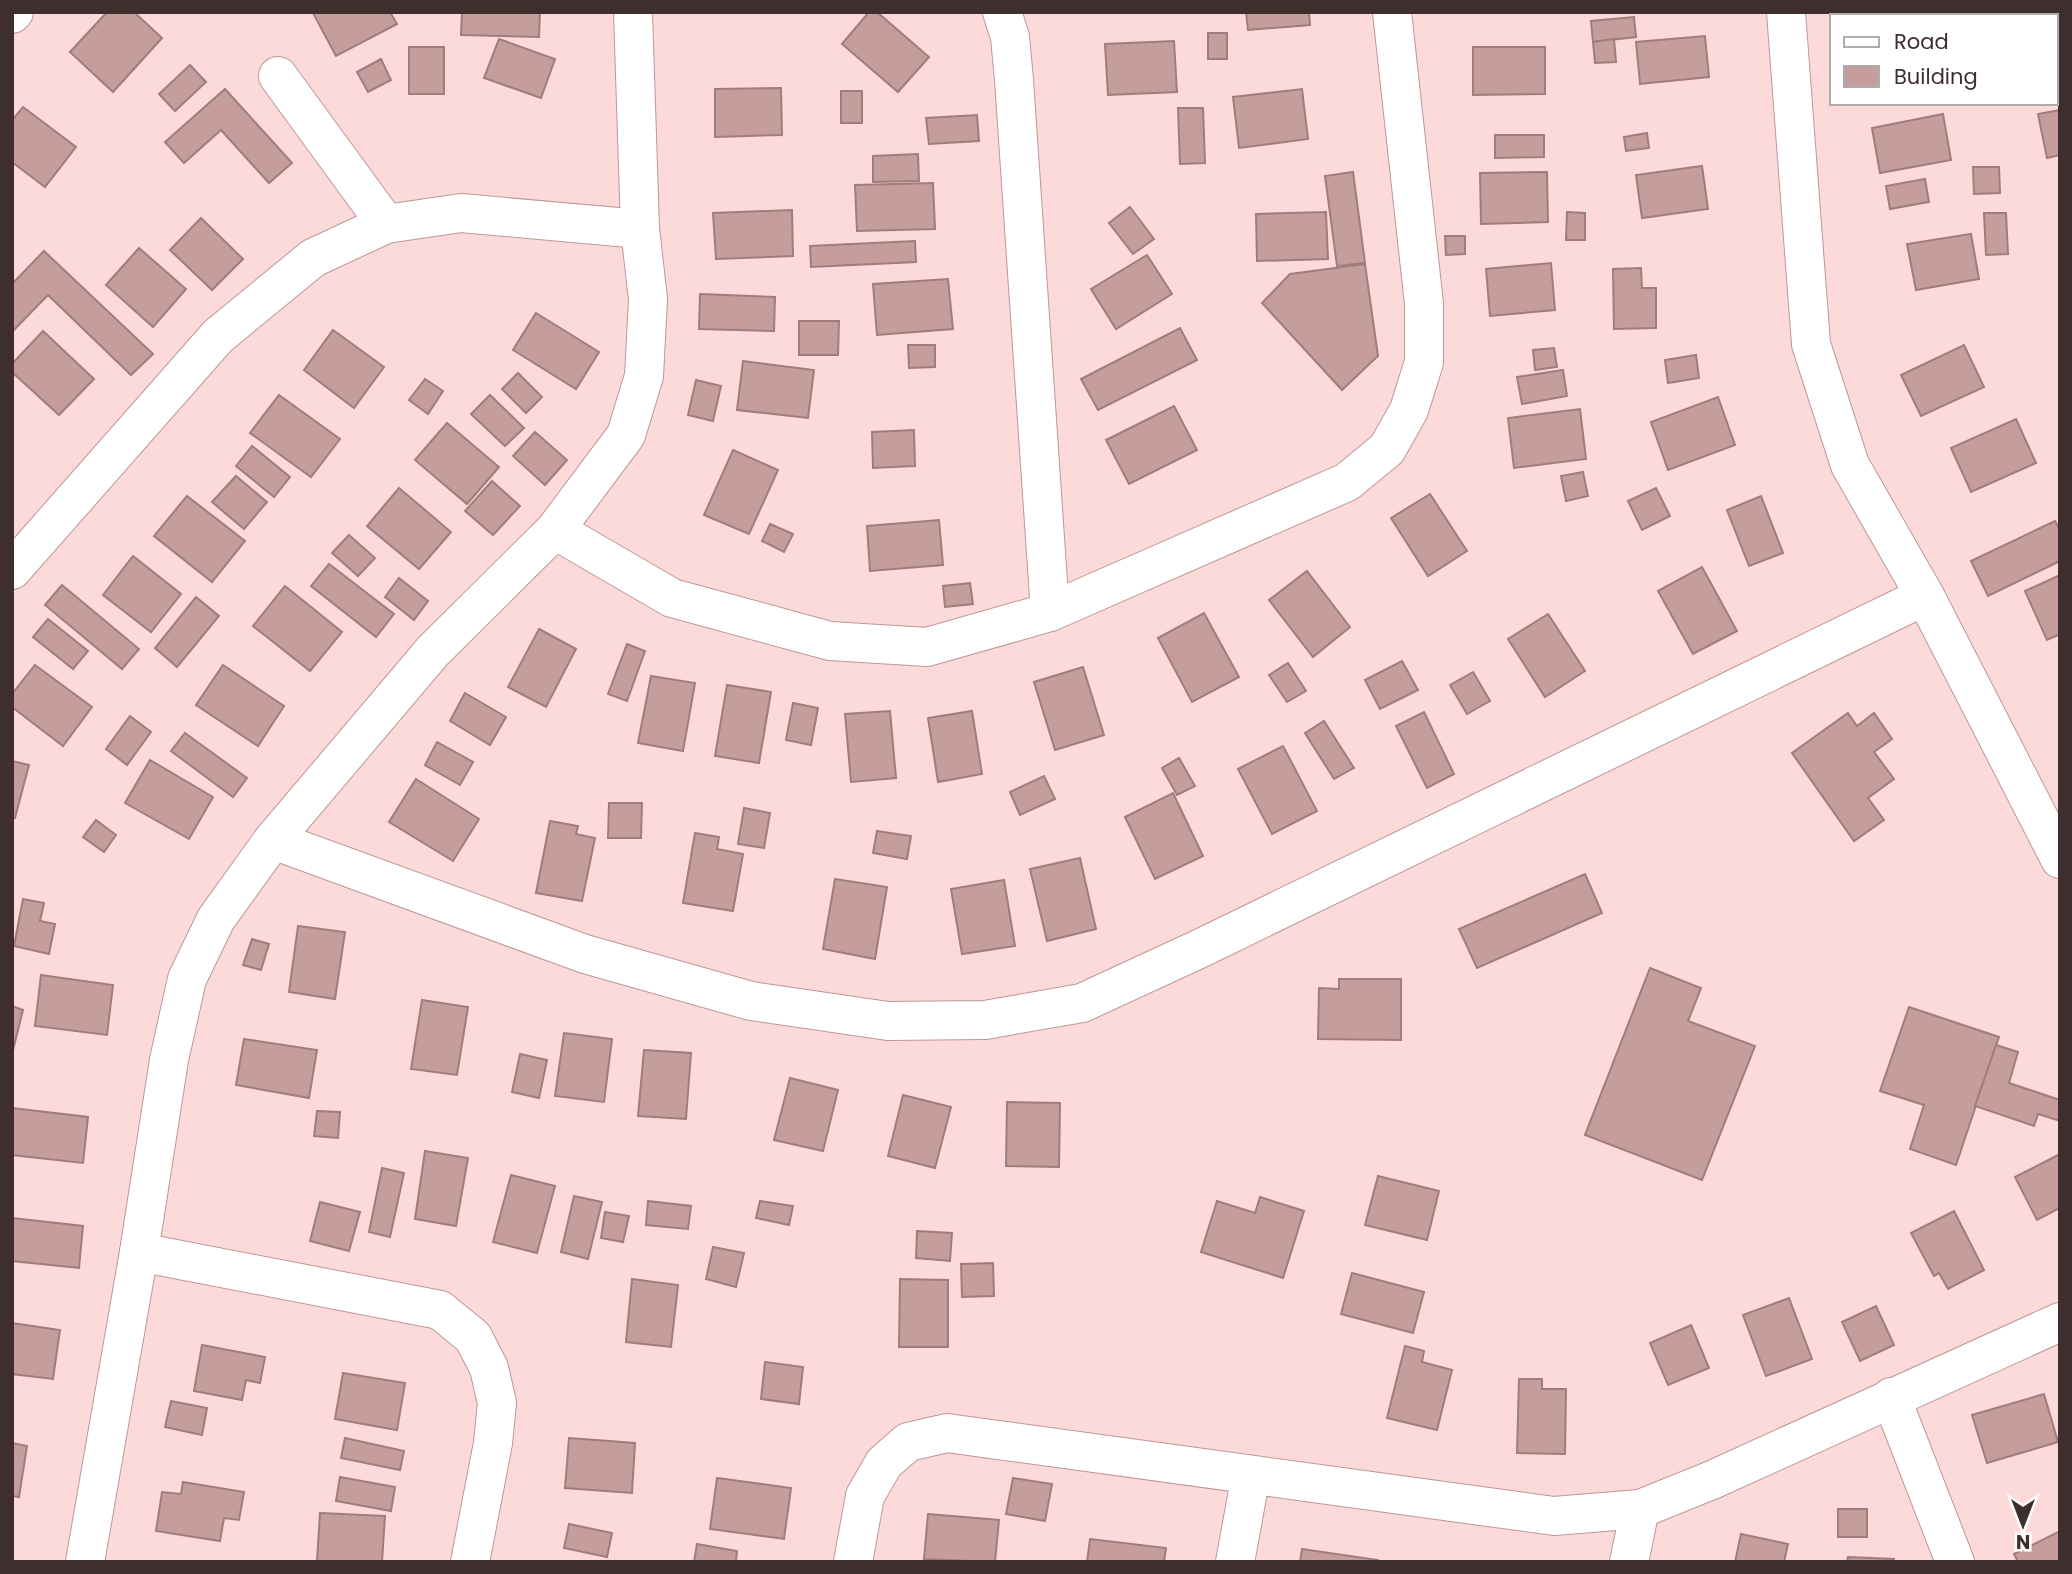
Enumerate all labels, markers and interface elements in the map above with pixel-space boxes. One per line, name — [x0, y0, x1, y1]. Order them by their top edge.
legend — [1830, 14, 2058, 105]
text: Road — [1894, 27, 1949, 56]
text: Building — [1894, 62, 1978, 91]
north arrow — [1988, 1490, 2058, 1560]
text: N — [2016, 1528, 2030, 1555]

